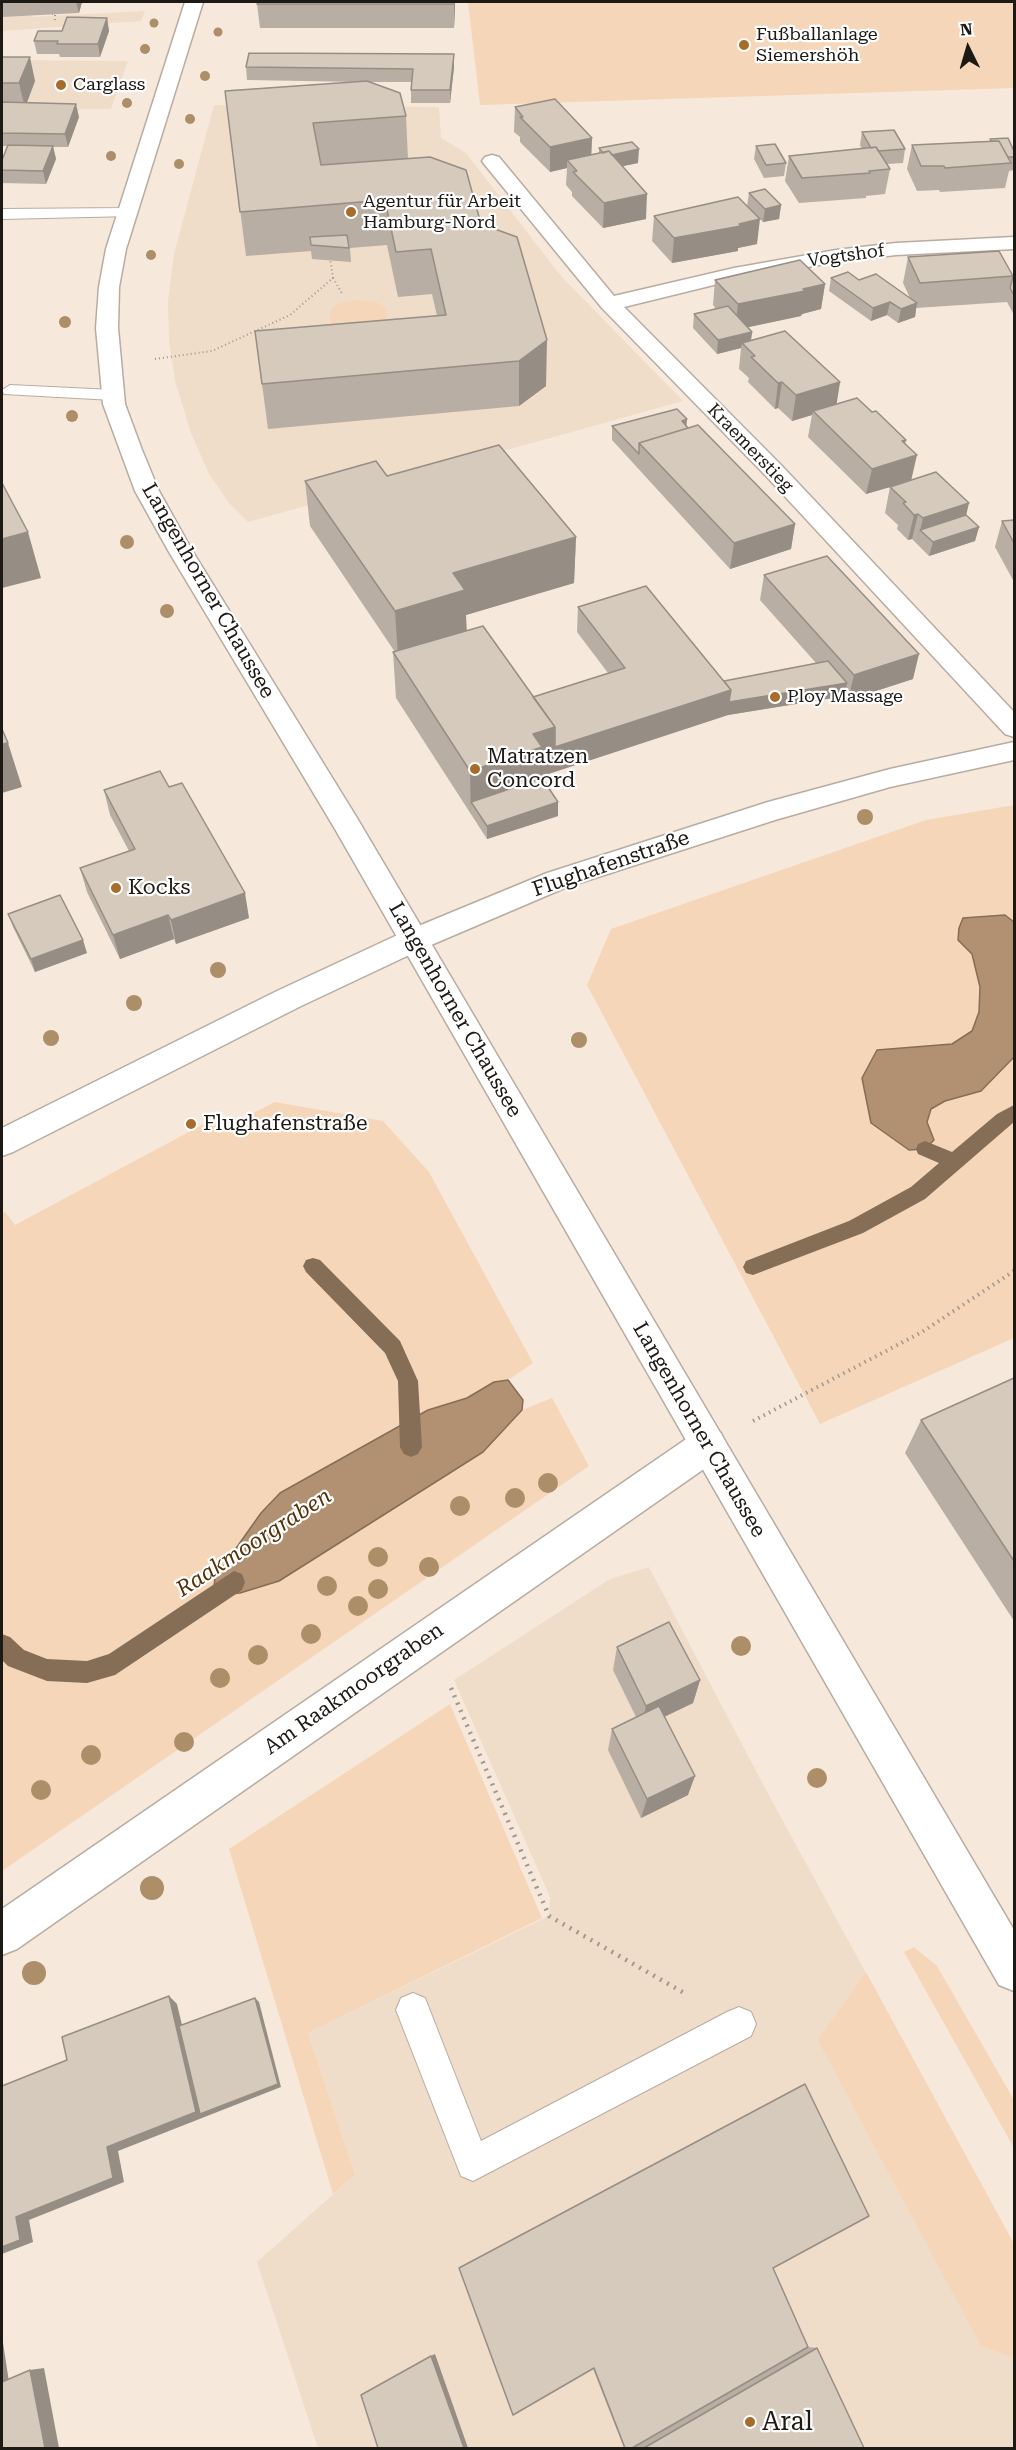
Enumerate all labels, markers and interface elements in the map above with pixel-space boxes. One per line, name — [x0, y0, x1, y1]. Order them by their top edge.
north arrow — [938, 18, 998, 78]
text: N — [959, 20, 973, 40]
place label: Fußballanlage Siemershöh — [756, 24, 878, 66]
marker: Fußballanlage Siemershöh — [737, 38, 751, 52]
place label: Carglass — [73, 74, 145, 96]
marker: Carglass — [54, 78, 68, 92]
place label: Agentur für Arbeit Hamburg-Nord — [363, 191, 521, 234]
marker: Agentur für Arbeit Hamburg-Nord — [344, 205, 358, 219]
street label: Vogtshof — [806, 240, 886, 272]
street label: Kraemerstieg — [702, 399, 798, 497]
street label: Langenhorner Chaussee — [136, 479, 280, 703]
place label: Ploy Massage — [787, 686, 903, 708]
marker: Ploy Massage — [768, 690, 782, 704]
place label: Matratzen Concord — [487, 744, 588, 794]
marker: Matratzen Concord — [468, 762, 482, 776]
street label: Flughafenstraße — [529, 825, 693, 903]
place label: Kocks — [128, 875, 191, 901]
marker: Kocks — [109, 881, 123, 895]
street label: Langenhorner Chaussee — [383, 898, 527, 1122]
place label: Flughafenstraße — [203, 1111, 367, 1137]
marker: Flughafenstraße — [184, 1117, 198, 1131]
street label: Langenhorner Chaussee — [627, 1318, 771, 1542]
water label: Raakmoorgraben — [172, 1483, 336, 1603]
street label: Am Raakmoorgraben — [260, 1618, 448, 1760]
place label: Aral — [762, 2406, 813, 2438]
marker: Aral — [743, 2415, 757, 2429]

